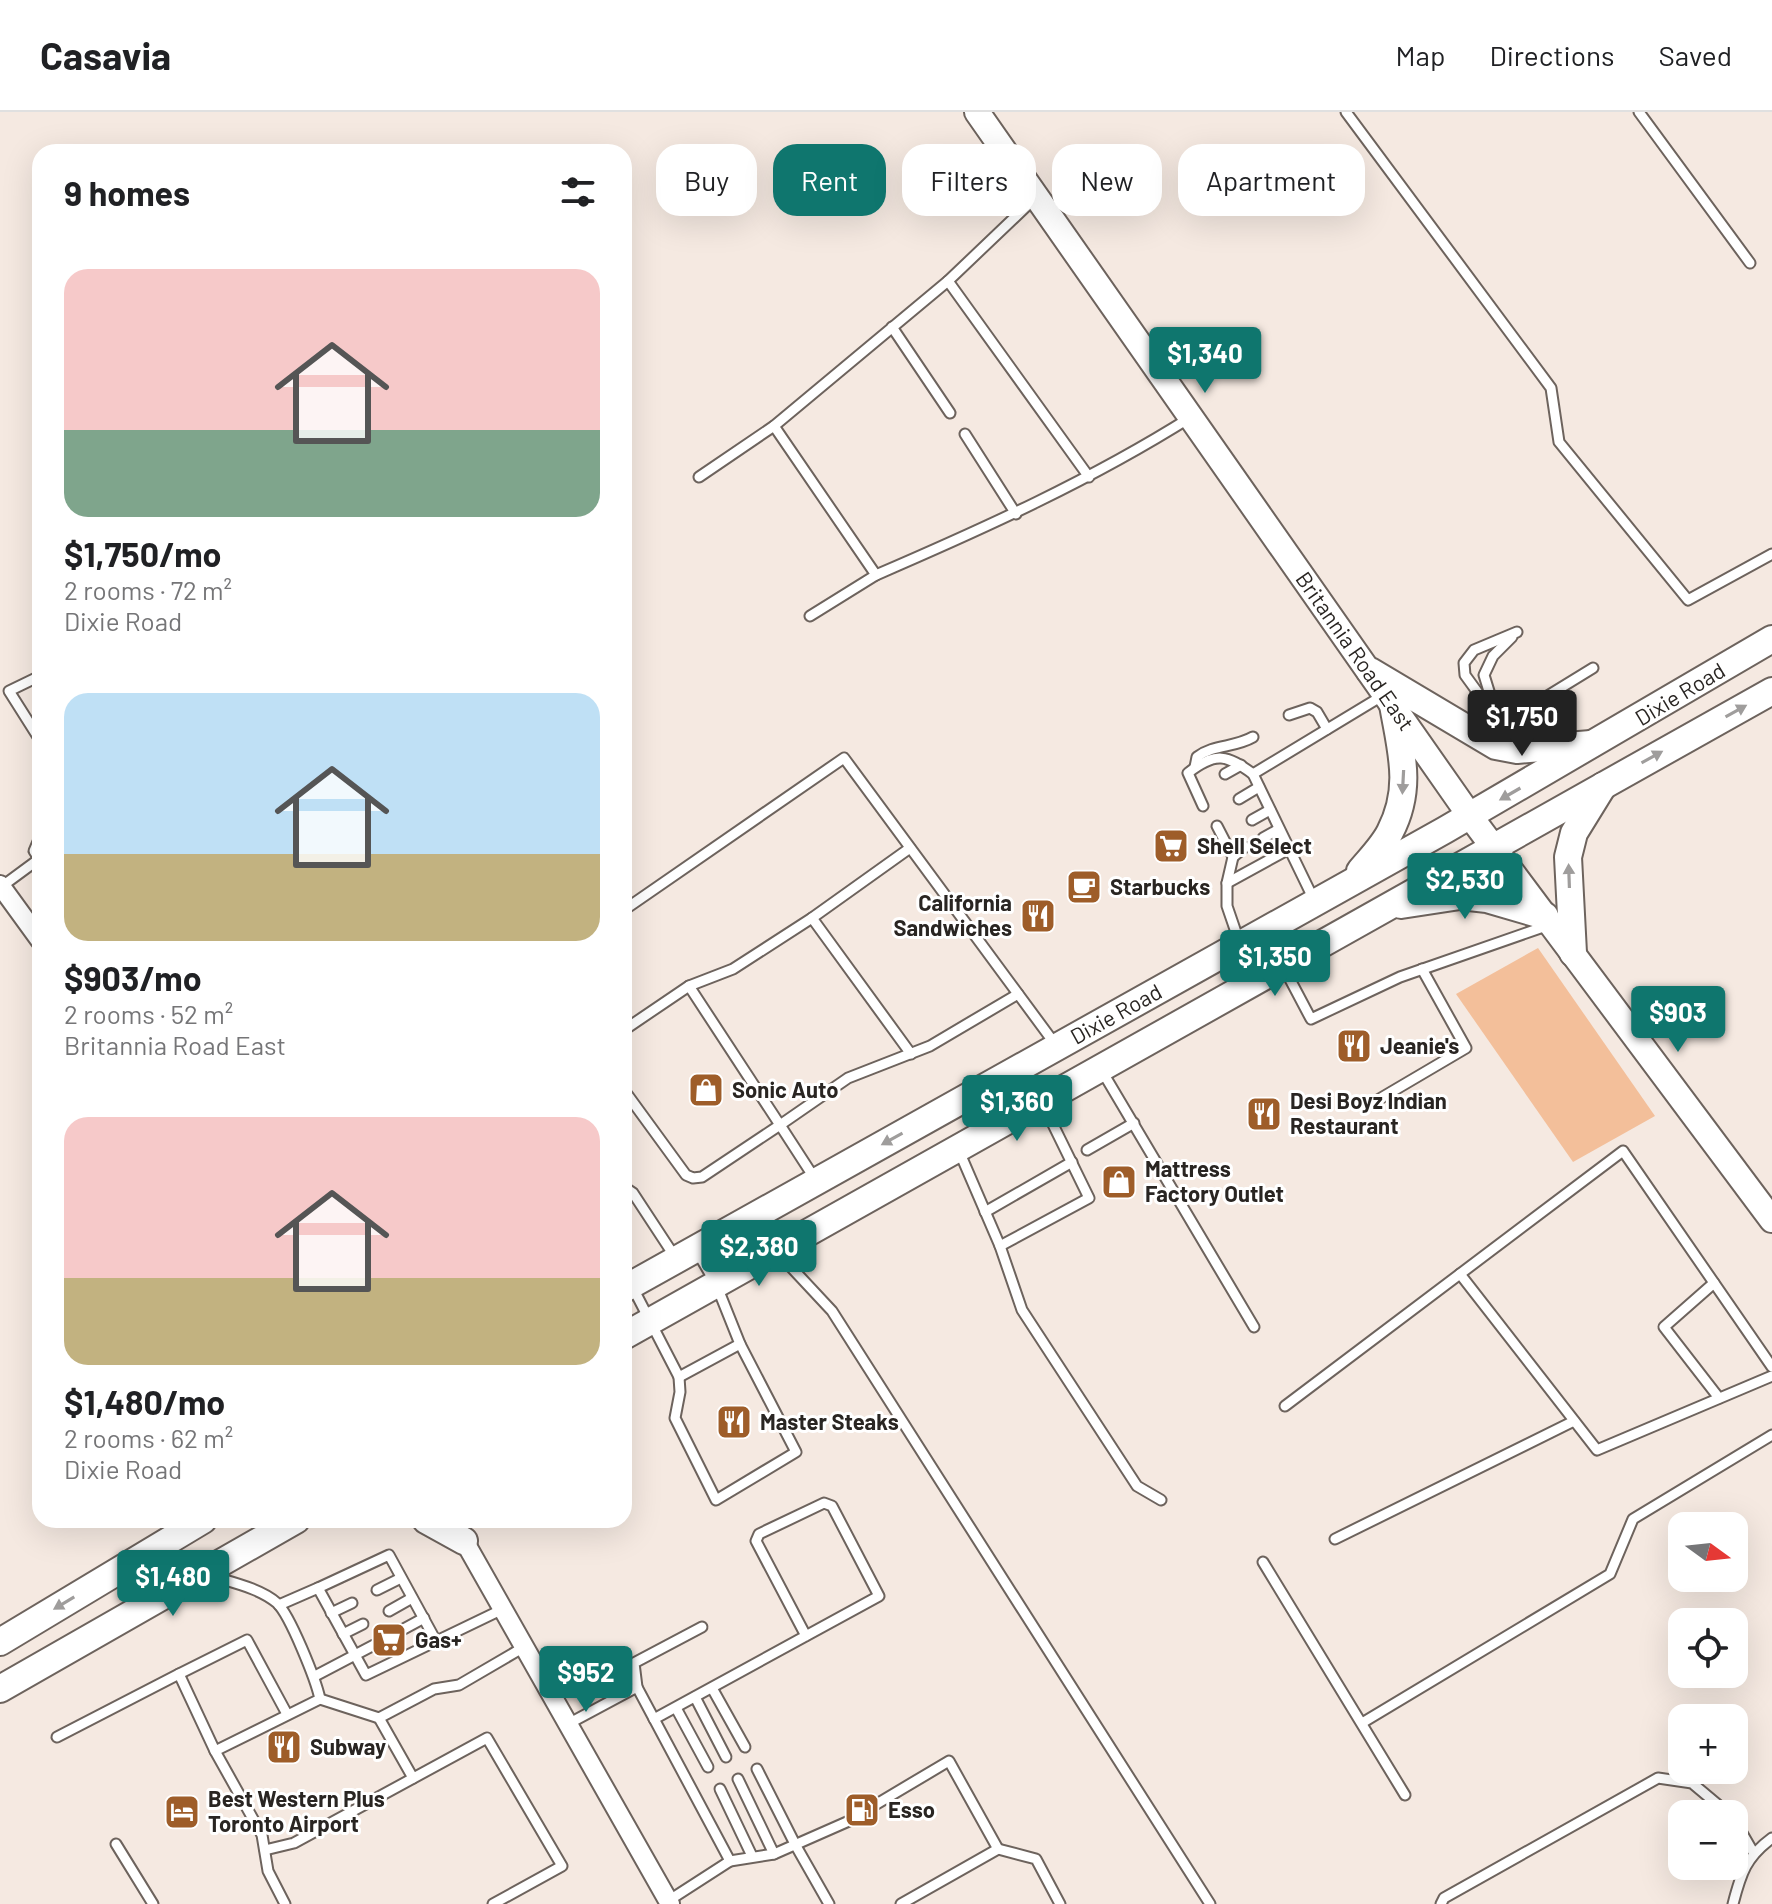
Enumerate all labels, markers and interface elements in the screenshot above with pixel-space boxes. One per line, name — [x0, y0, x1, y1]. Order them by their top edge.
text: Casavia — [40, 32, 171, 78]
text: Map — [1396, 38, 1445, 72]
text: Directions — [1489, 38, 1615, 72]
text: Saved — [1659, 38, 1732, 72]
chip: Buy — [656, 144, 757, 216]
chip: Rent — [773, 144, 886, 216]
chip: Filters — [902, 144, 1036, 216]
chip: New — [1052, 144, 1162, 216]
chip: Apartment — [1178, 144, 1365, 216]
icon: filters — [556, 170, 600, 214]
text: 9 homes — [64, 172, 190, 213]
icon: home — [260, 321, 404, 465]
pin: $1,340 — [1140, 327, 1270, 395]
text: $1,340 — [1167, 337, 1243, 368]
text: $1,750/mo — [64, 533, 221, 574]
street label: Britannia Road East — [1291, 566, 1420, 735]
text: 2 rooms · 72 m² — [64, 574, 232, 605]
text: Dixie Road — [64, 605, 182, 636]
street label: Dixie Road — [1630, 656, 1729, 730]
pin: $1,750 — [1457, 690, 1587, 758]
text: $1,750 — [1486, 700, 1558, 731]
one-way arrow — [1725, 704, 1747, 718]
icon: home — [260, 745, 404, 889]
one-way arrow — [1641, 750, 1663, 764]
one-way arrow — [1397, 770, 1410, 795]
one-way arrow — [1499, 786, 1521, 800]
supermarket icon: Shell Select — [1152, 827, 1190, 865]
place label: Shell Select — [1197, 832, 1312, 858]
pin: $2,530 — [1400, 853, 1530, 921]
text: $2,530 — [1425, 863, 1505, 894]
one-way arrow — [1562, 863, 1575, 888]
cafe icon: Starbucks — [1065, 868, 1103, 906]
place label: Starbucks — [1110, 873, 1210, 899]
place label: California Sandwiches — [893, 889, 1012, 940]
restaurant icon: California Sandwiches — [1019, 897, 1057, 935]
pin: $1,350 — [1210, 930, 1340, 998]
text: $1,350 — [1238, 940, 1312, 971]
text: $903/mo — [64, 957, 202, 998]
street label: Dixie Road — [1065, 977, 1166, 1049]
pin: $903 — [1631, 986, 1725, 1054]
text: $903 — [1649, 996, 1707, 1027]
text: 2 rooms · 52 m² — [64, 998, 233, 1029]
restaurant icon: Jeanie's — [1335, 1027, 1373, 1065]
text: Britannia Road East — [64, 1029, 286, 1060]
place label: Jeanie's — [1380, 1032, 1459, 1058]
shop icon: Sonic Auto — [687, 1071, 725, 1109]
pin: $1,360 — [952, 1075, 1082, 1143]
place label: Sonic Auto — [732, 1076, 838, 1102]
text: $1,360 — [980, 1085, 1054, 1116]
place label: Desi Boyz Indian Restaurant — [1290, 1087, 1447, 1138]
restaurant icon: Desi Boyz Indian Restaurant — [1245, 1095, 1283, 1133]
one-way arrow — [880, 1132, 903, 1146]
place label: Mattress Factory Outlet — [1145, 1155, 1284, 1206]
shop icon: Mattress Factory Outlet — [1100, 1163, 1138, 1201]
icon: home — [260, 1169, 404, 1313]
pin: $2,380 — [694, 1220, 824, 1288]
text: $2,380 — [719, 1230, 799, 1261]
text: $1,480/mo — [64, 1381, 225, 1422]
restaurant icon: Master Steaks — [715, 1403, 753, 1441]
place label: Master Steaks — [760, 1408, 899, 1434]
text: 2 rooms · 62 m² — [64, 1422, 233, 1453]
text: Dixie Road — [64, 1453, 182, 1484]
north arrow — [1668, 1512, 1748, 1592]
map controls — [1668, 1512, 1748, 1880]
pin: $1,480 — [108, 1550, 238, 1618]
text: $1,480 — [135, 1560, 211, 1591]
one-way arrow — [53, 1596, 75, 1610]
button: locate — [1668, 1608, 1748, 1688]
supermarket icon: Gas+ — [370, 1621, 408, 1659]
place label: Gas+ — [415, 1626, 462, 1652]
pin: $952 — [539, 1646, 633, 1714]
text: $952 — [557, 1656, 615, 1687]
button: + — [1668, 1704, 1748, 1784]
restaurant icon: Subway — [265, 1728, 303, 1766]
place label: Subway — [310, 1733, 386, 1759]
place label: Best Western Plus Toronto Airport — [208, 1785, 385, 1836]
fuel station icon: Esso — [843, 1791, 881, 1829]
hotel icon: Best Western Plus Toronto Airport — [163, 1793, 201, 1831]
place label: Esso — [888, 1796, 935, 1822]
button: − — [1668, 1800, 1748, 1880]

